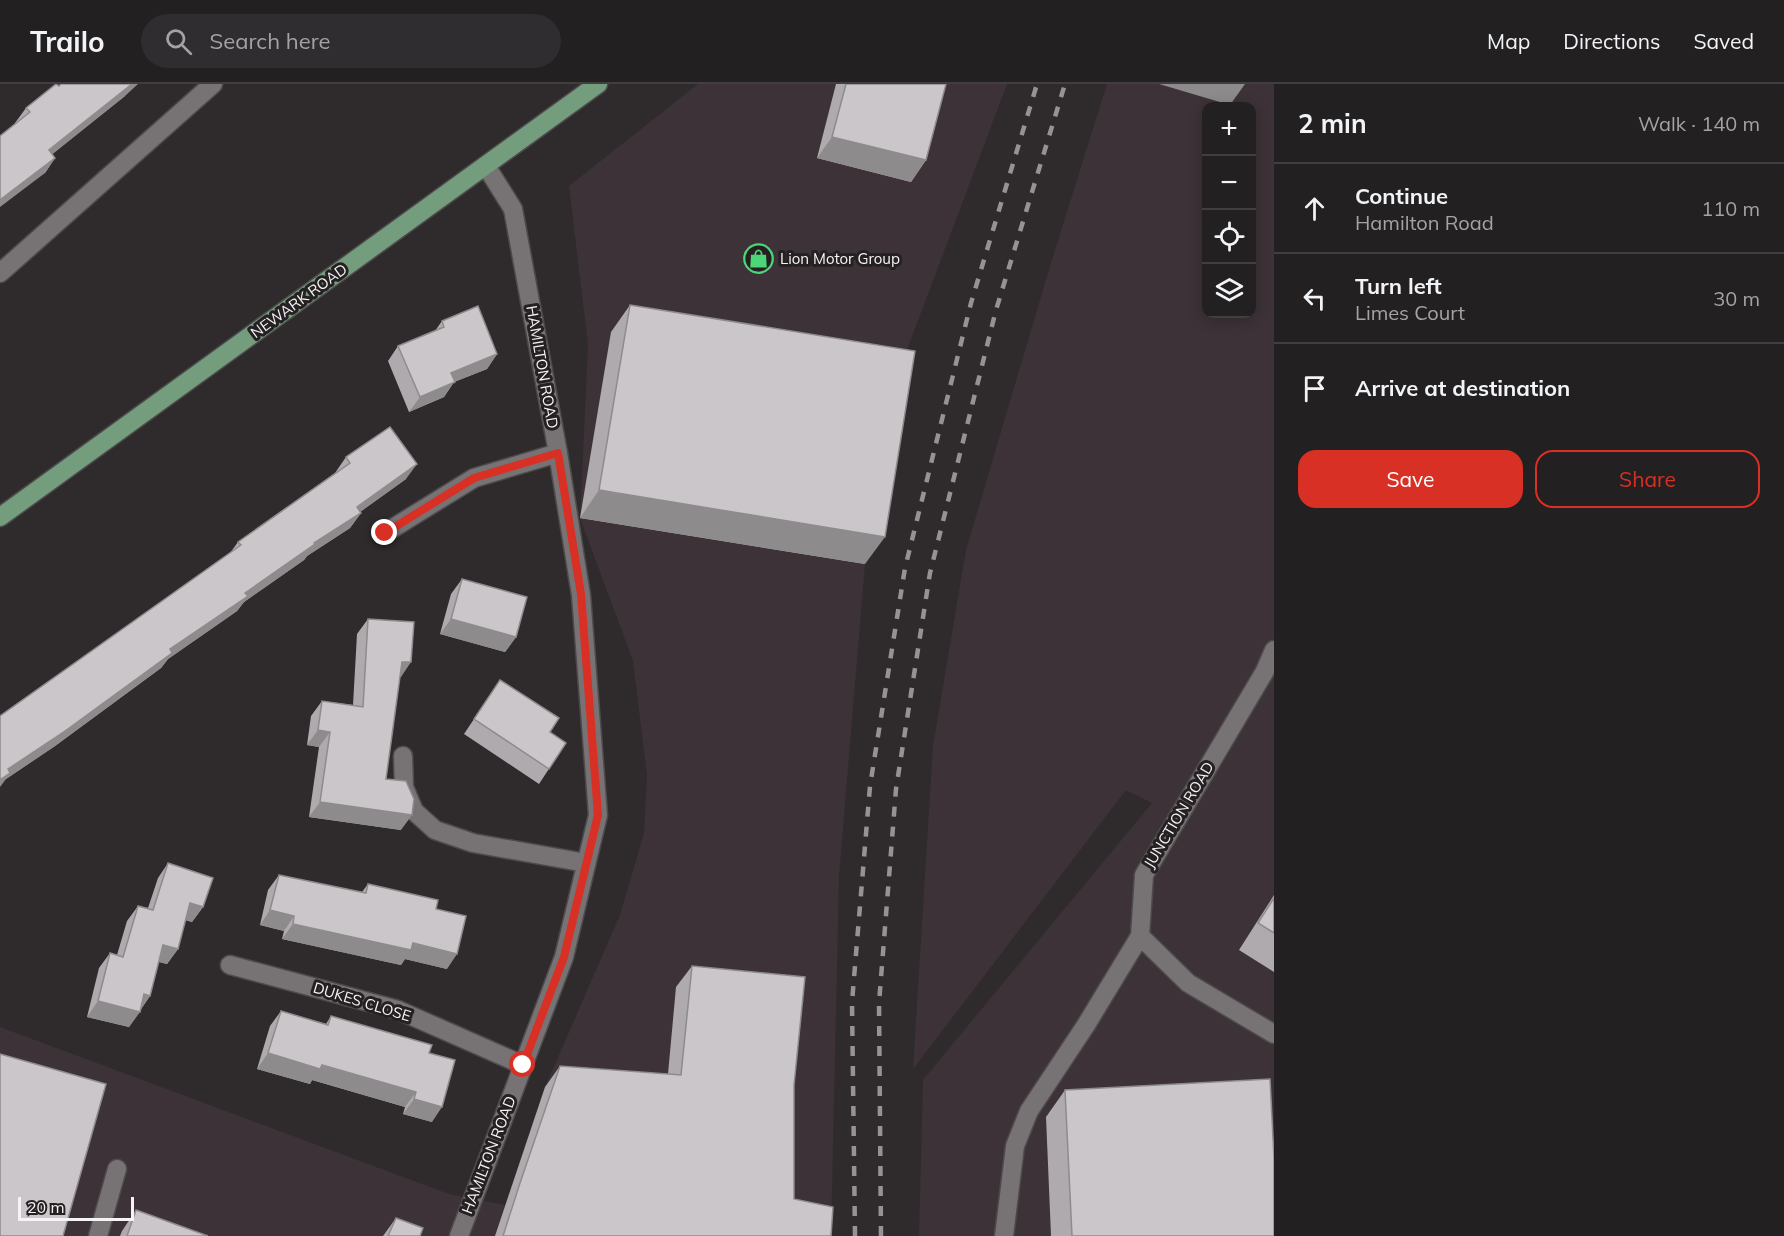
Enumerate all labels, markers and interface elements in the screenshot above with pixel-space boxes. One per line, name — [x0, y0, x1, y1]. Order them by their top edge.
search box — [141, 14, 561, 68]
text: Trailo — [30, 24, 105, 59]
icon: search — [162, 25, 195, 58]
text: Search here — [210, 27, 331, 55]
text: Map — [1487, 28, 1530, 54]
text: Directions — [1563, 28, 1660, 54]
text: Saved — [1693, 28, 1754, 54]
map controls — [1202, 102, 1256, 318]
button: + — [1202, 102, 1256, 156]
text: 2 min — [1298, 107, 1367, 140]
text: Walk · 140 m — [1638, 111, 1760, 136]
button: − — [1202, 156, 1256, 210]
text: Continue — [1355, 182, 1448, 210]
icon: ahead — [1298, 192, 1331, 225]
text: 110 m — [1701, 196, 1760, 221]
button: locate — [1202, 210, 1256, 264]
text: Hamilton Road — [1355, 210, 1494, 235]
shop icon: Lion Motor Group — [743, 243, 775, 275]
place label: Lion Motor Group — [780, 249, 900, 268]
street label: NEWARK ROAD — [247, 259, 351, 342]
button: layers — [1202, 264, 1256, 318]
text: Turn left — [1355, 272, 1442, 300]
icon: left — [1298, 282, 1331, 315]
text: 30 m — [1713, 286, 1760, 311]
text: Limes Court — [1355, 300, 1465, 325]
street label: HAMILTON ROAD — [522, 304, 563, 430]
icon: arrive — [1298, 372, 1331, 405]
text: Arrive at destination — [1355, 374, 1570, 402]
button: Save — [1298, 450, 1523, 508]
button: Share — [1535, 450, 1760, 508]
route end — [371, 519, 397, 545]
street label: JUNCTION ROAD — [1139, 758, 1218, 871]
street label: DUKES CLOSE — [311, 978, 413, 1025]
route start — [509, 1051, 535, 1077]
street label: HAMILTON ROAD — [457, 1093, 520, 1216]
scale bar — [18, 1194, 134, 1222]
text: 20 m — [27, 1197, 64, 1217]

